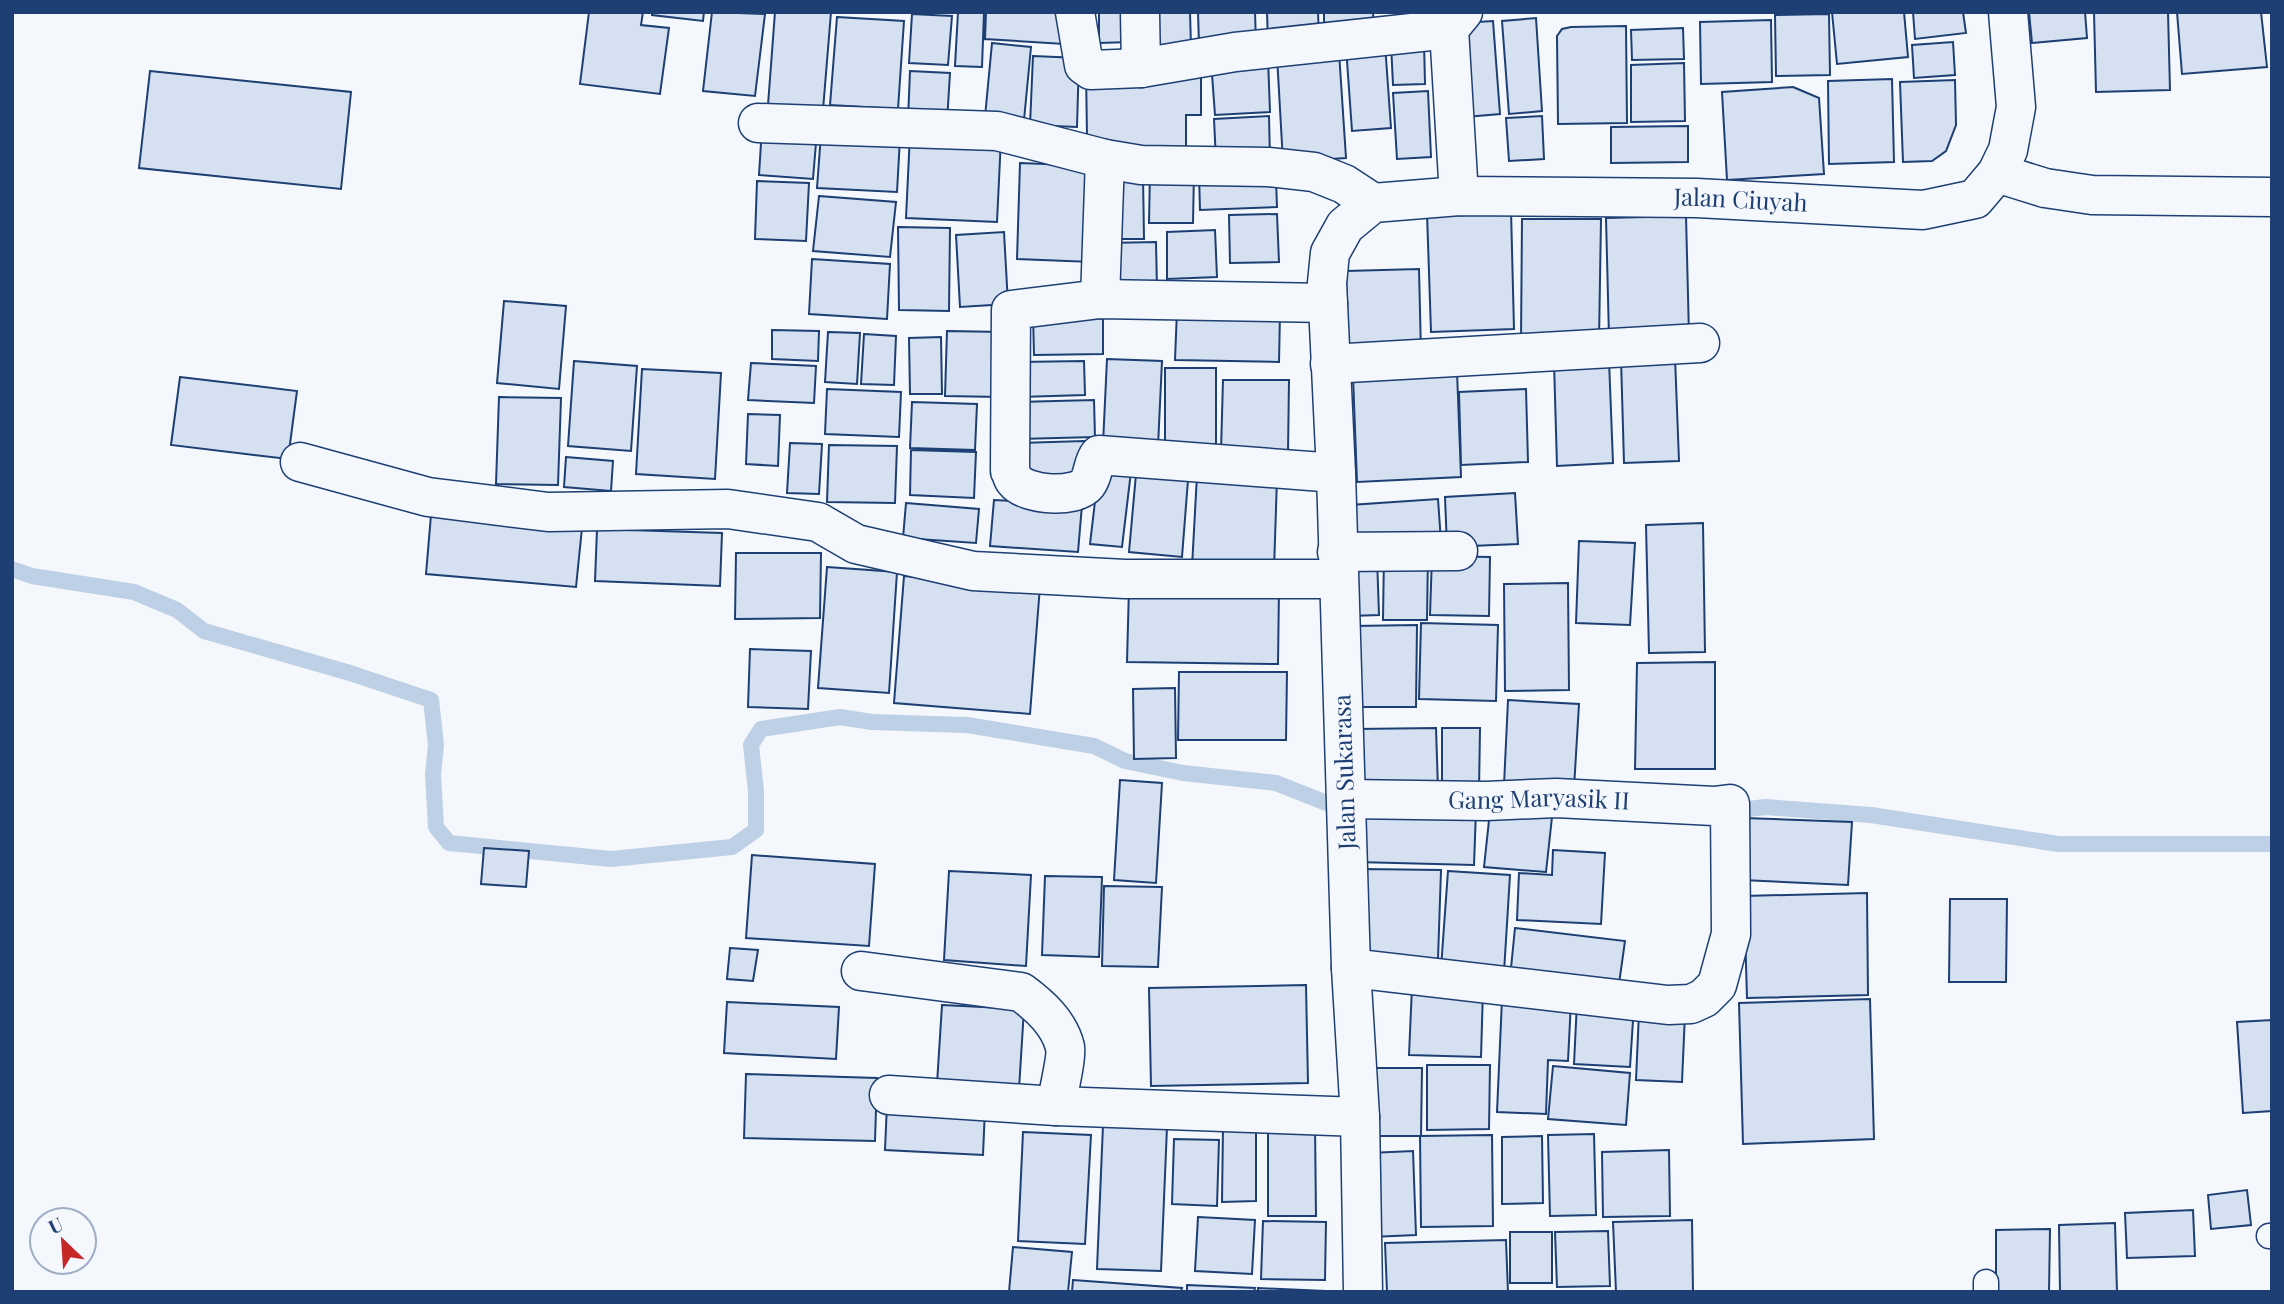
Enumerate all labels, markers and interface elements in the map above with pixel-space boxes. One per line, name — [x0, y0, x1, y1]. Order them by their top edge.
street label: Jalan Ciuyah — [1673, 180, 1808, 218]
street label: Jalan Sukarasa — [1324, 694, 1362, 851]
street label: Gang Maryasik II — [1448, 780, 1631, 816]
north arrow — [28, 1206, 98, 1276]
text: U — [44, 1210, 67, 1239]

